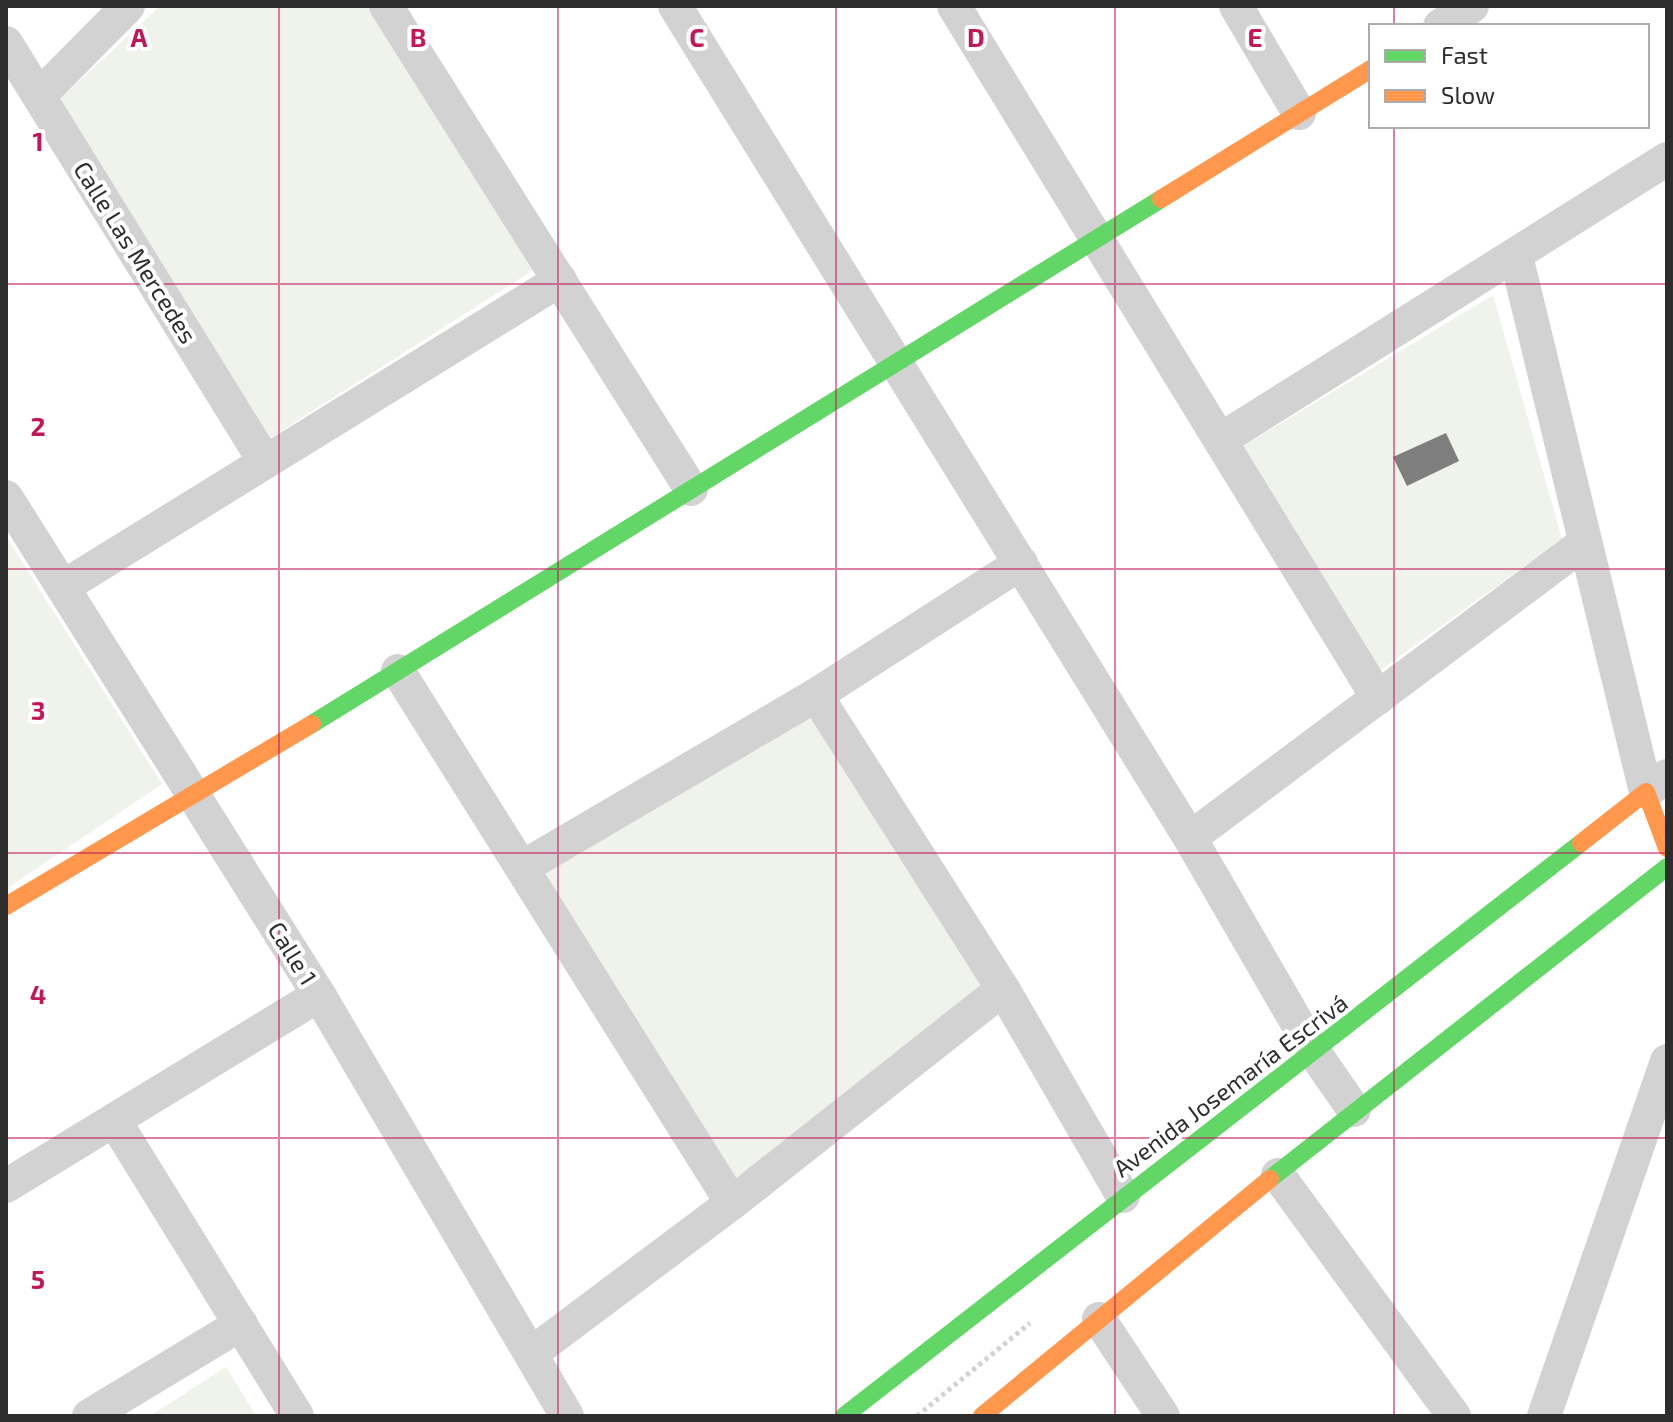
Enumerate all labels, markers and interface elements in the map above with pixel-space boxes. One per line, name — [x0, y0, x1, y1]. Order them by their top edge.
text: A — [131, 21, 148, 52]
text: B — [410, 21, 426, 52]
text: C — [689, 21, 705, 52]
text: D — [967, 21, 985, 52]
text: E — [1247, 21, 1263, 52]
legend — [1369, 24, 1649, 128]
text: Fast — [1441, 40, 1488, 69]
text: Slow — [1441, 80, 1495, 109]
text: 1 — [32, 125, 44, 156]
street label: Calle Las Mercedes — [68, 156, 204, 348]
text: 2 — [30, 410, 46, 441]
text: 3 — [31, 694, 45, 725]
street label: Calle 1 — [262, 916, 324, 990]
text: 4 — [30, 978, 46, 1009]
street label: Avenida Josemaría Escrivá — [1107, 988, 1353, 1182]
text: 5 — [31, 1263, 45, 1294]

